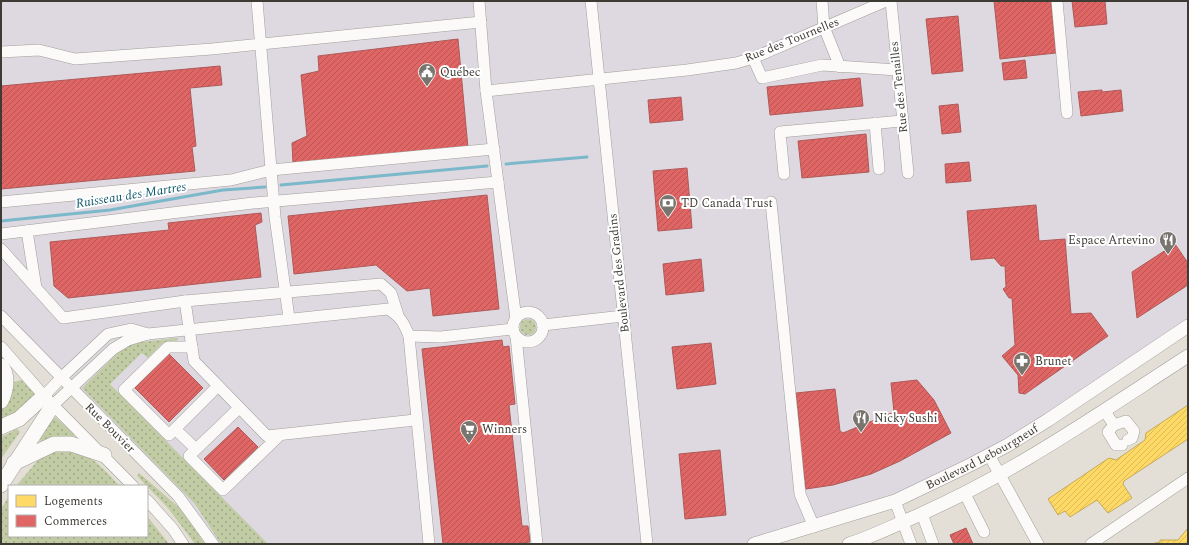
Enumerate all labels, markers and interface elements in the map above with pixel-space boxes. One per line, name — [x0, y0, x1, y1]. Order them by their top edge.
street label: Rue des Tournelles — [742, 12, 842, 68]
street label: Rue des Tenailles — [885, 40, 913, 134]
public building icon: Québec — [417, 62, 437, 87]
place label: Québec — [440, 63, 481, 82]
water label: Ruisseau des Martres — [74, 176, 188, 214]
bank icon: TD Canada Trust — [658, 193, 678, 218]
place label: TD Canada Trust — [681, 194, 773, 213]
street label: Boulevard des Gradins — [603, 212, 635, 334]
restaurant icon: Espace Artevino — [1158, 230, 1178, 255]
place label: Espace Artevino — [1068, 231, 1155, 250]
pharmacy icon: Brunet — [1012, 351, 1032, 376]
place label: Brunet — [1035, 352, 1071, 371]
street label: Rue Bouvier — [80, 398, 140, 458]
restaurant icon: Nicky Sushi — [851, 408, 871, 433]
place label: Nicky Sushi — [874, 409, 938, 428]
street label: Boulevard Lebourgneuf — [923, 418, 1043, 494]
supermarket icon: Winners — [459, 419, 479, 444]
place label: Winners — [482, 420, 527, 439]
legend — [8, 485, 148, 537]
text: Logements — [44, 492, 103, 511]
text: Commerces — [44, 512, 107, 531]

